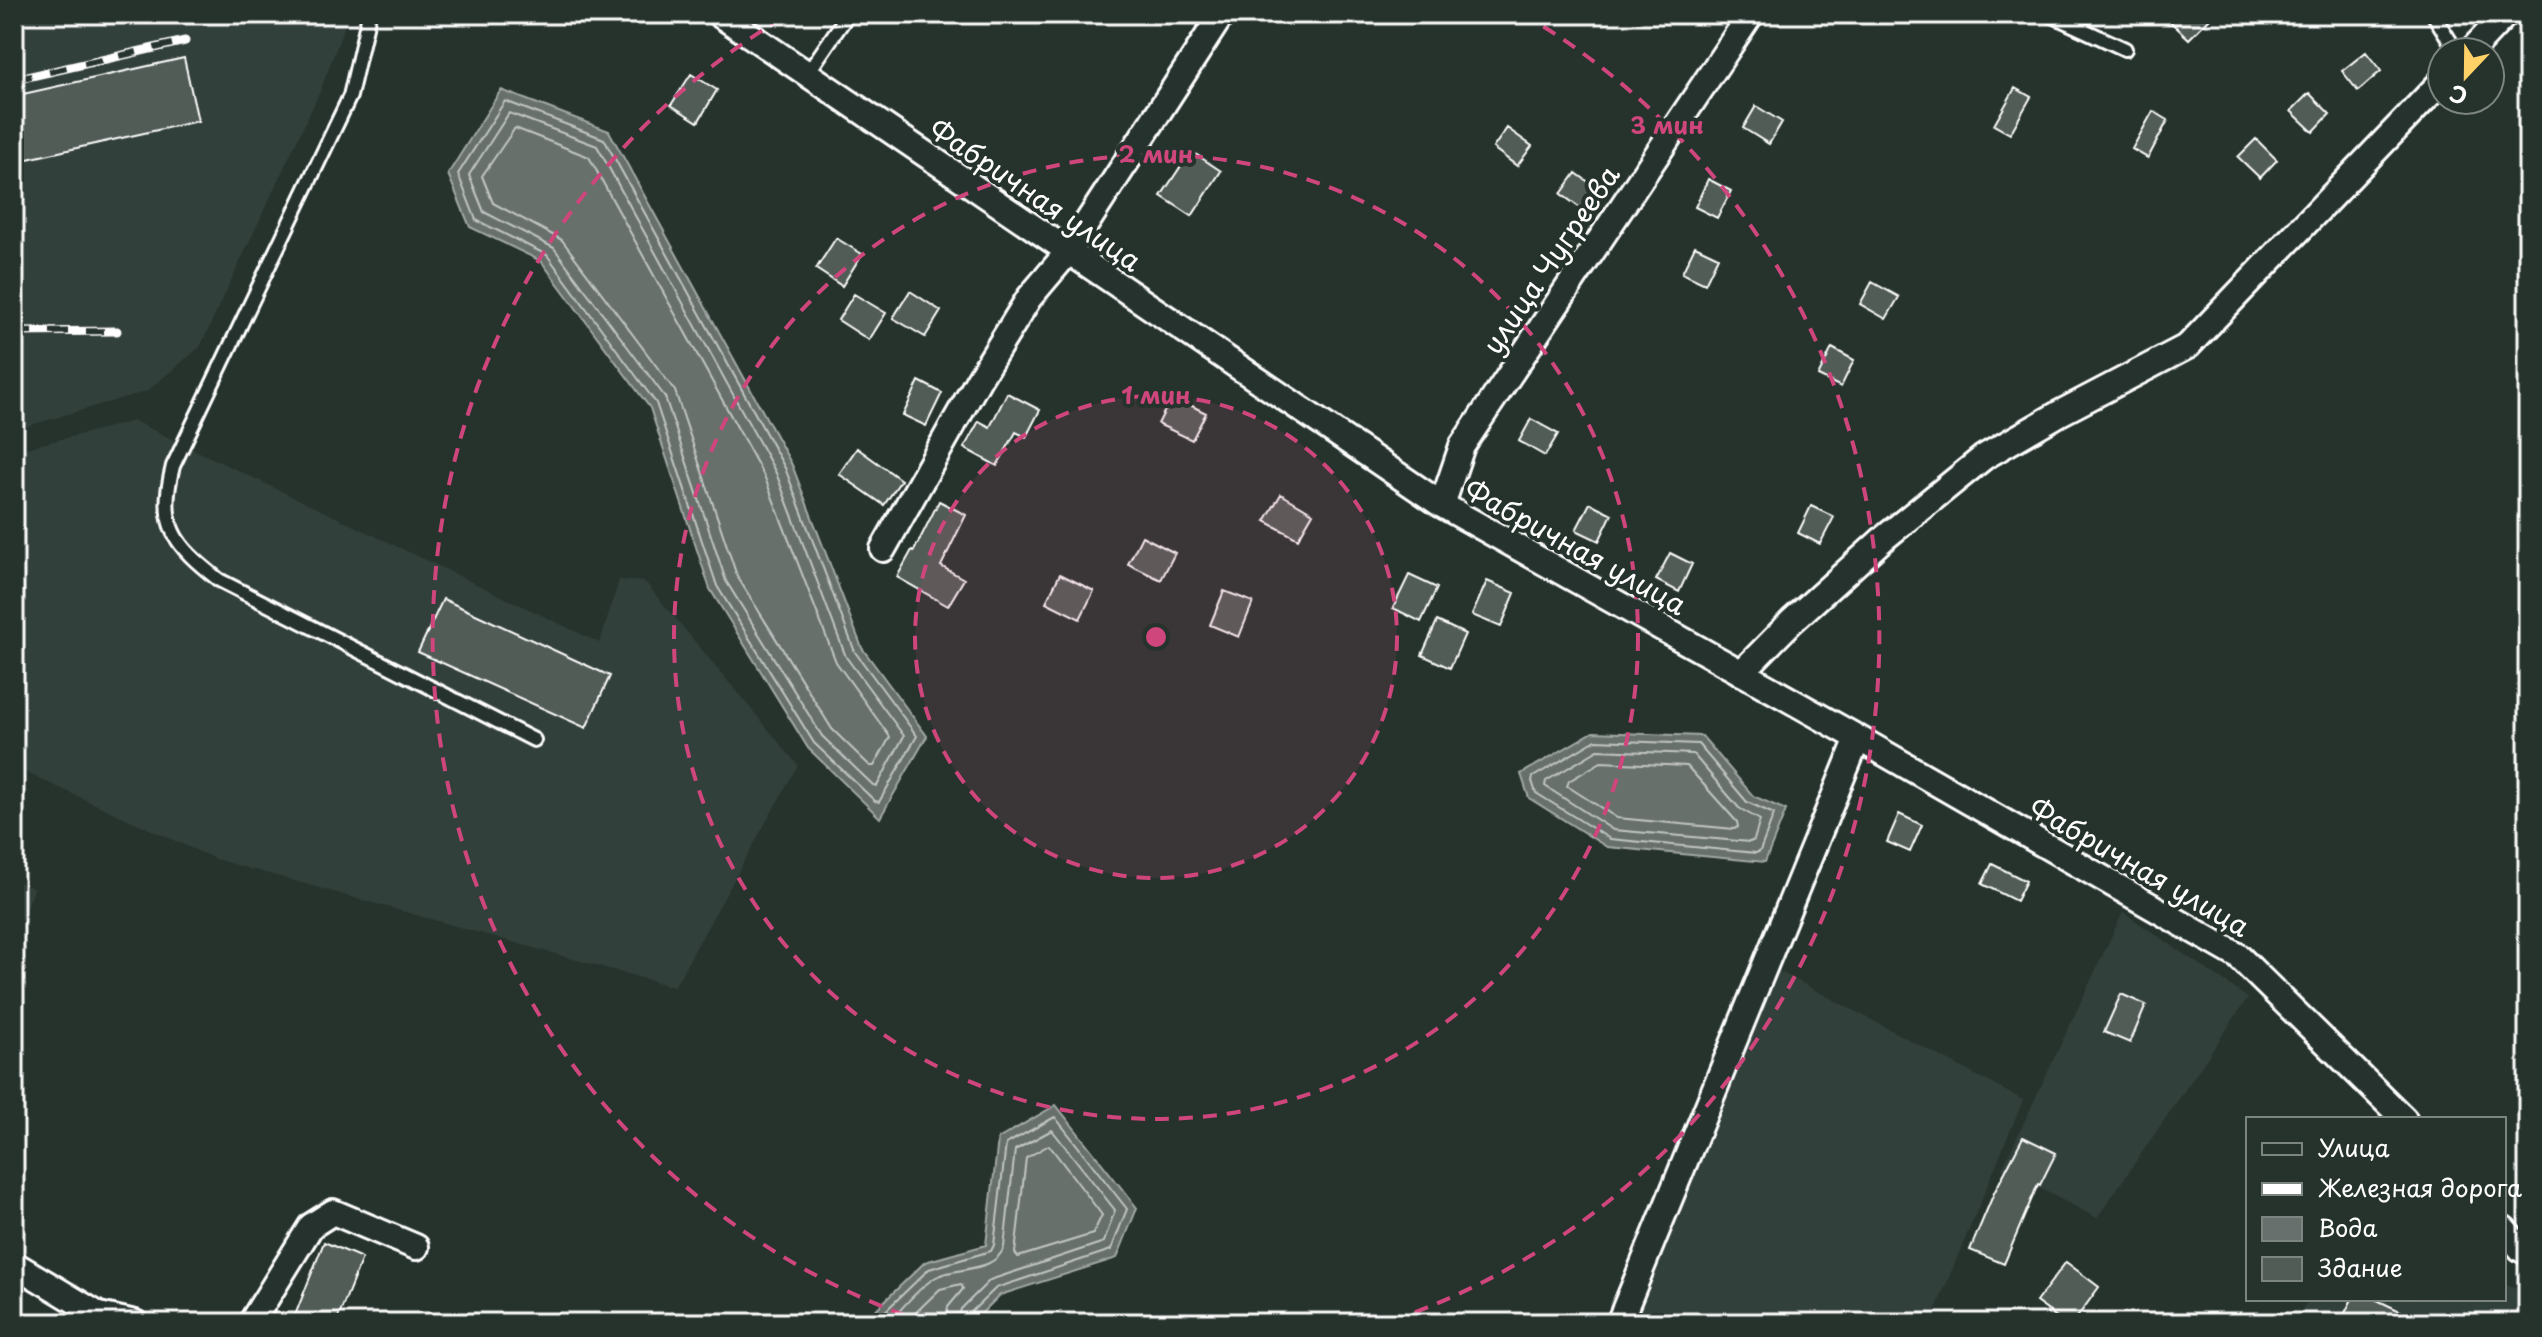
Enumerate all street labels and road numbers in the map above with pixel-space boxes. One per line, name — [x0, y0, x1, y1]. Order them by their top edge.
street label: Фабричная улица — [921, 107, 1151, 281]
street label: улица Чугреева — [1471, 155, 1630, 362]
street label: Фабричная улица — [1457, 467, 1695, 625]
street label: Фабричная улица — [2022, 785, 2259, 947]

